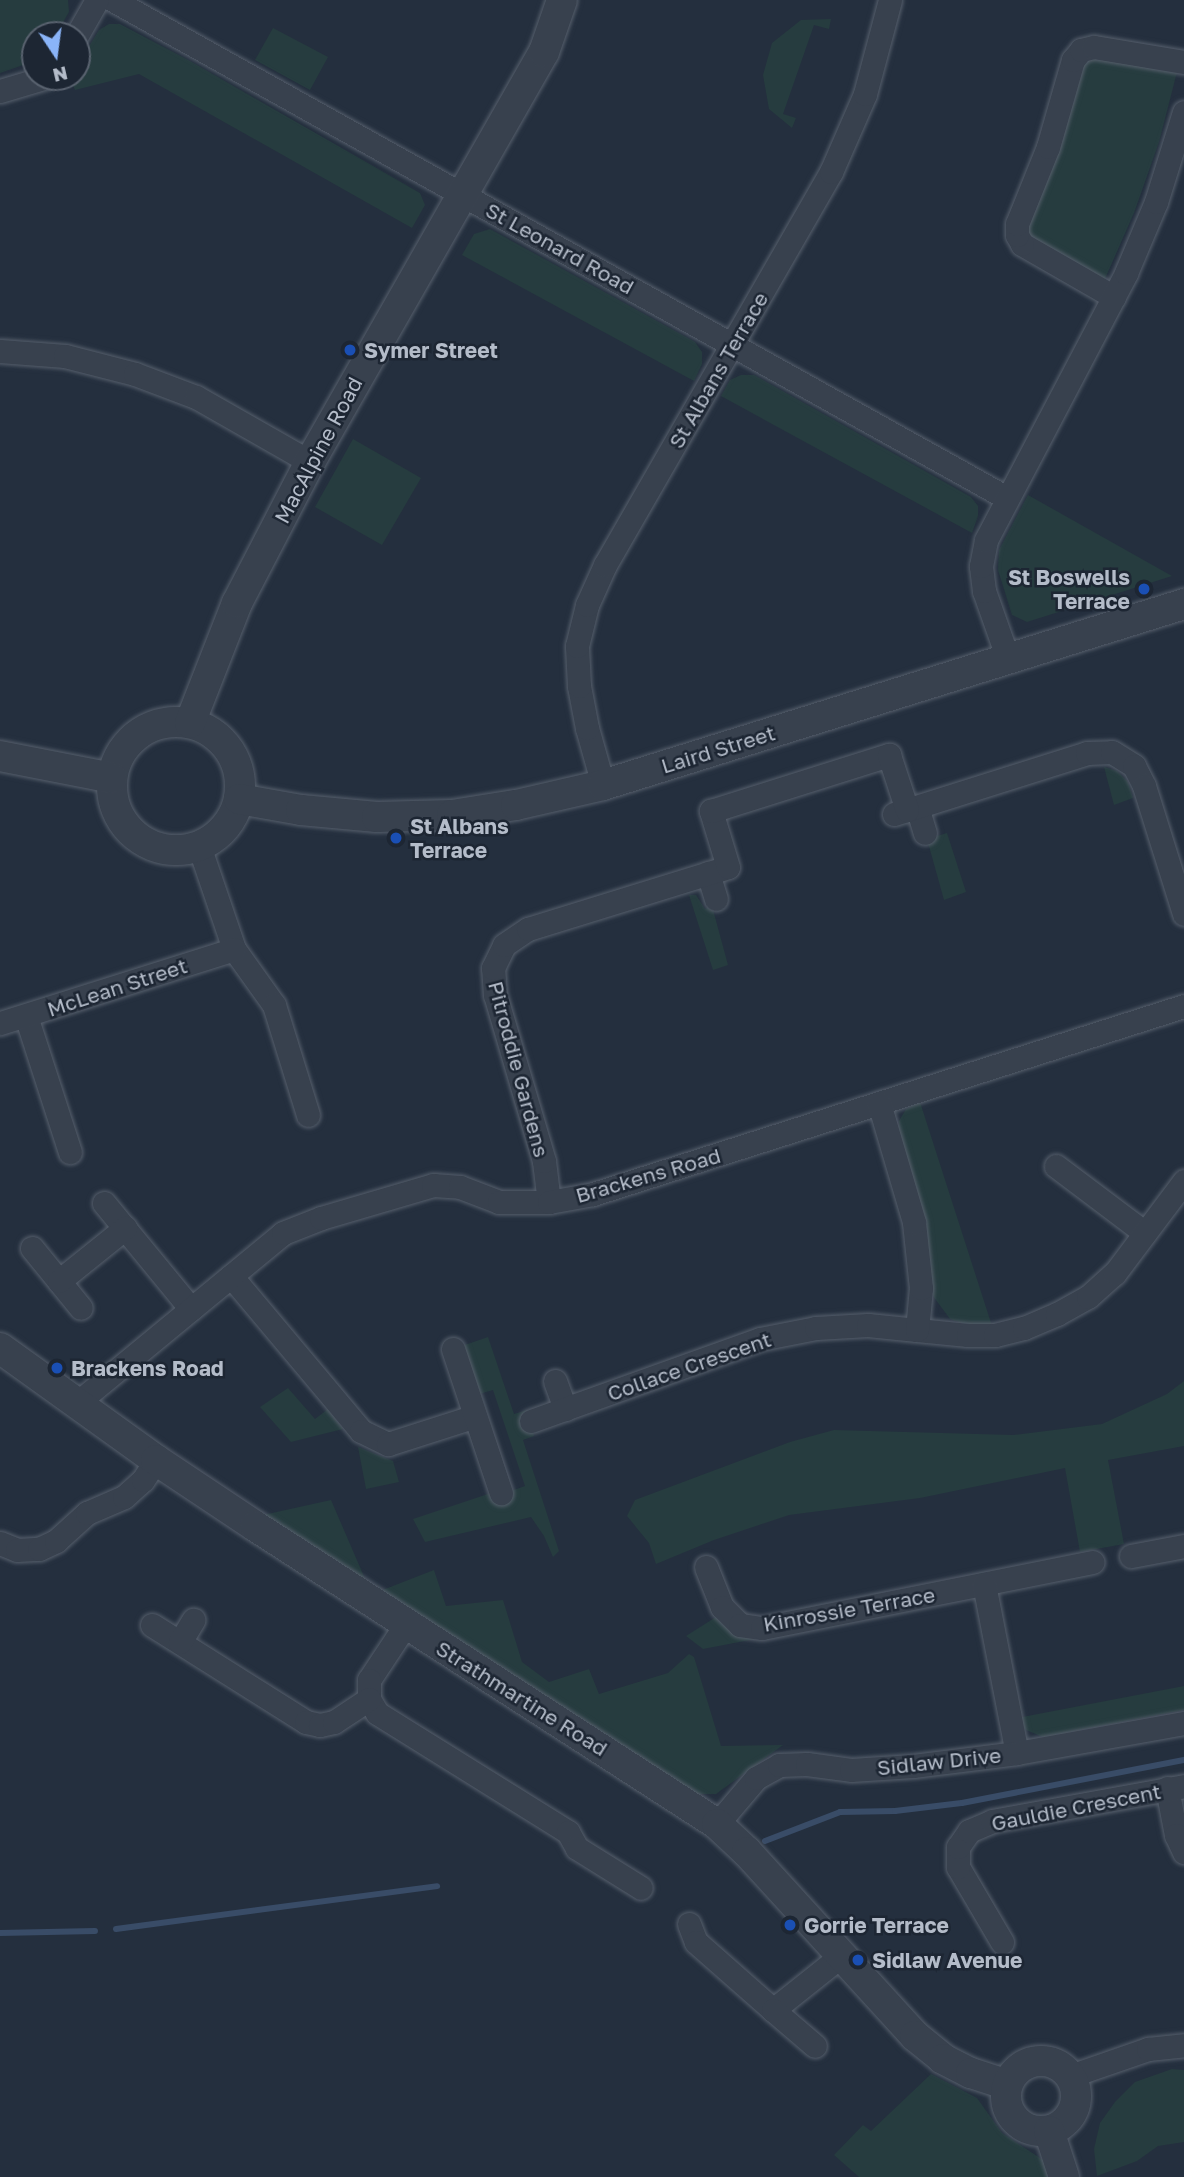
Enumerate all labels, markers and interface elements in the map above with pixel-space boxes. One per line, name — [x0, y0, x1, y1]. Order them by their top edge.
north arrow — [21, 21, 91, 91]
text: N — [51, 62, 70, 88]
street label: St Leonard Road — [481, 197, 639, 299]
street label: St Albans Terrace — [663, 287, 773, 453]
place label: Symer Street — [364, 337, 498, 363]
marker: Symer Street — [342, 342, 358, 358]
street label: MacAlpine Road — [269, 373, 367, 527]
place label: St Boswells Terrace — [1008, 564, 1130, 614]
marker: St Boswells Terrace — [1136, 581, 1152, 597]
street label: Laird Street — [658, 720, 778, 778]
place label: St Albans Terrace — [410, 813, 509, 863]
marker: St Albans Terrace — [388, 830, 404, 846]
street label: McLean Street — [44, 953, 190, 1021]
street label: Pitroddie Gardens — [483, 978, 555, 1160]
street label: Brackens Road — [573, 1142, 723, 1208]
street label: Collace Crescent — [604, 1326, 774, 1406]
place label: Brackens Road — [71, 1355, 224, 1381]
marker: Brackens Road — [49, 1360, 65, 1376]
street label: Kinrossie Terrace — [761, 1581, 937, 1637]
street label: Strathmartine Road — [432, 1635, 612, 1761]
street label: Sidlaw Drive — [876, 1742, 1002, 1780]
street label: Gauldie Crescent — [989, 1778, 1163, 1836]
place label: Gorrie Terrace — [804, 1912, 949, 1938]
marker: Gorrie Terrace — [782, 1917, 798, 1933]
place label: Sidlaw Avenue — [872, 1947, 1022, 1973]
marker: Sidlaw Avenue — [850, 1952, 866, 1968]

